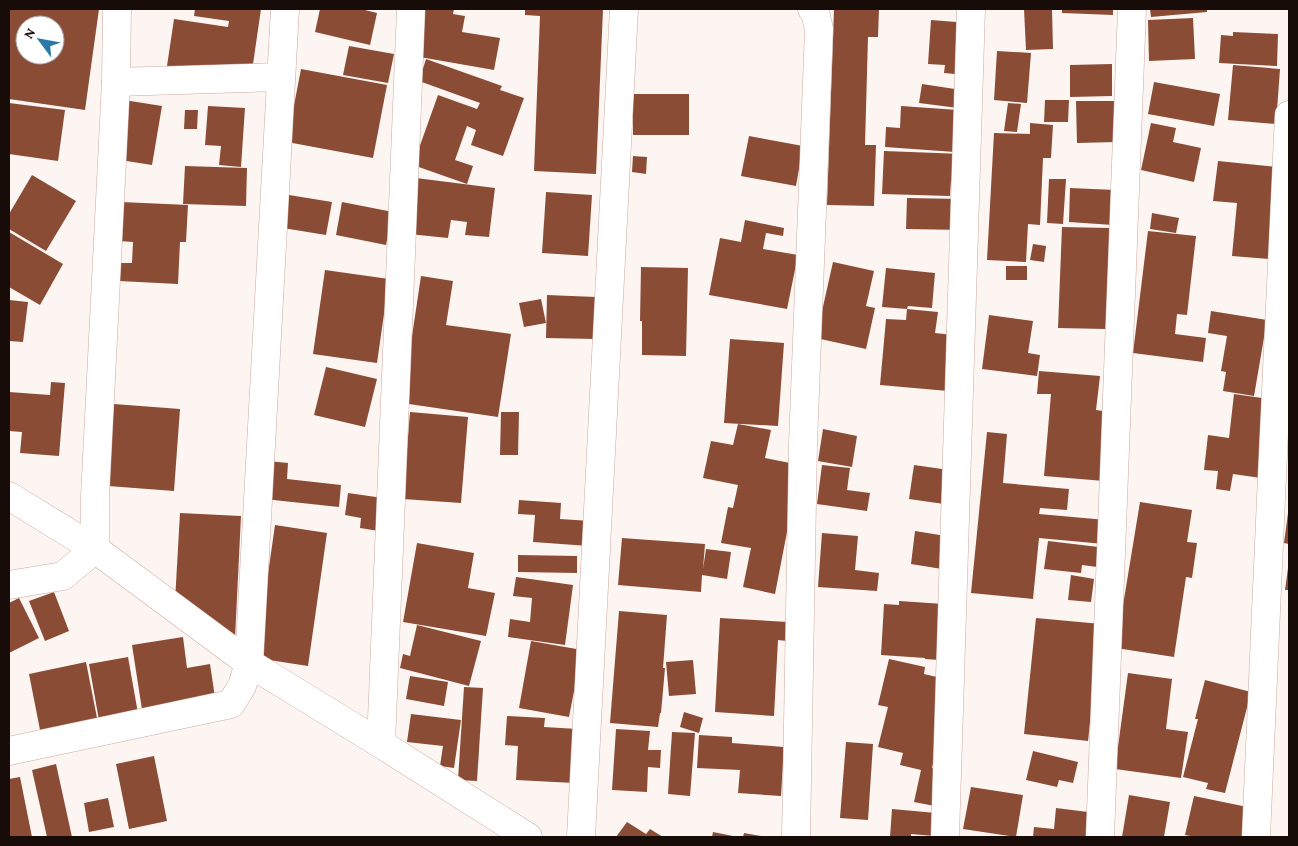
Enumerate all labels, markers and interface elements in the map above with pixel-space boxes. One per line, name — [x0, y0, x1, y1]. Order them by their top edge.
north arrow — [15, 15, 65, 65]
text: N — [20, 24, 39, 41]

